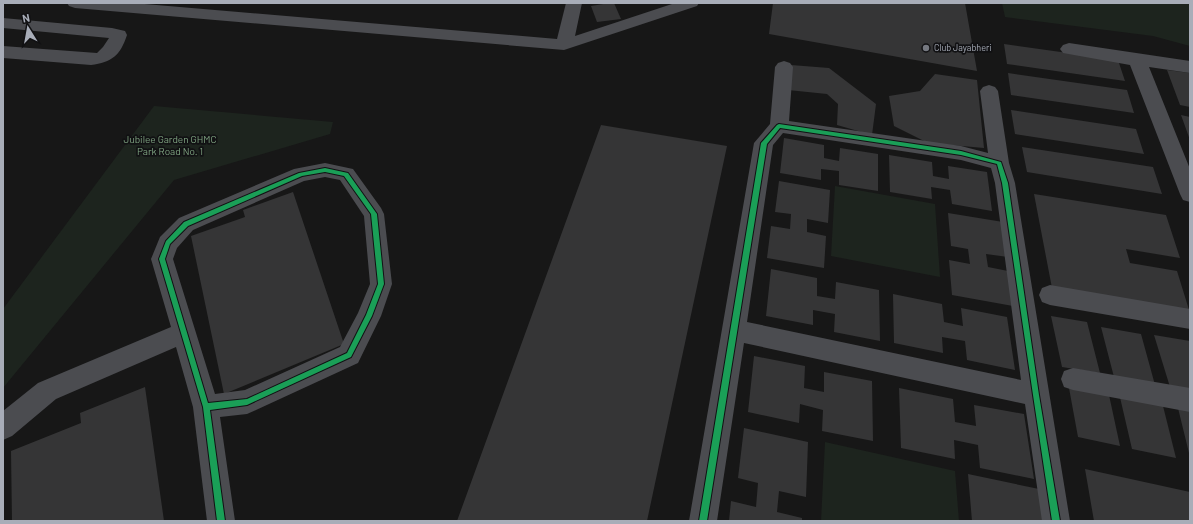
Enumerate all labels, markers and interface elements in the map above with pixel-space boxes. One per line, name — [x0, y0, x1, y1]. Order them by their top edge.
north arrow — [8, 8, 48, 48]
text: N — [21, 11, 31, 25]
place label: Club Jayabheri — [934, 42, 992, 53]
marker: Club Jayabheri — [921, 43, 931, 53]
park label: Jubilee Garden GHMC Park Road No. 1 — [124, 133, 216, 157]

